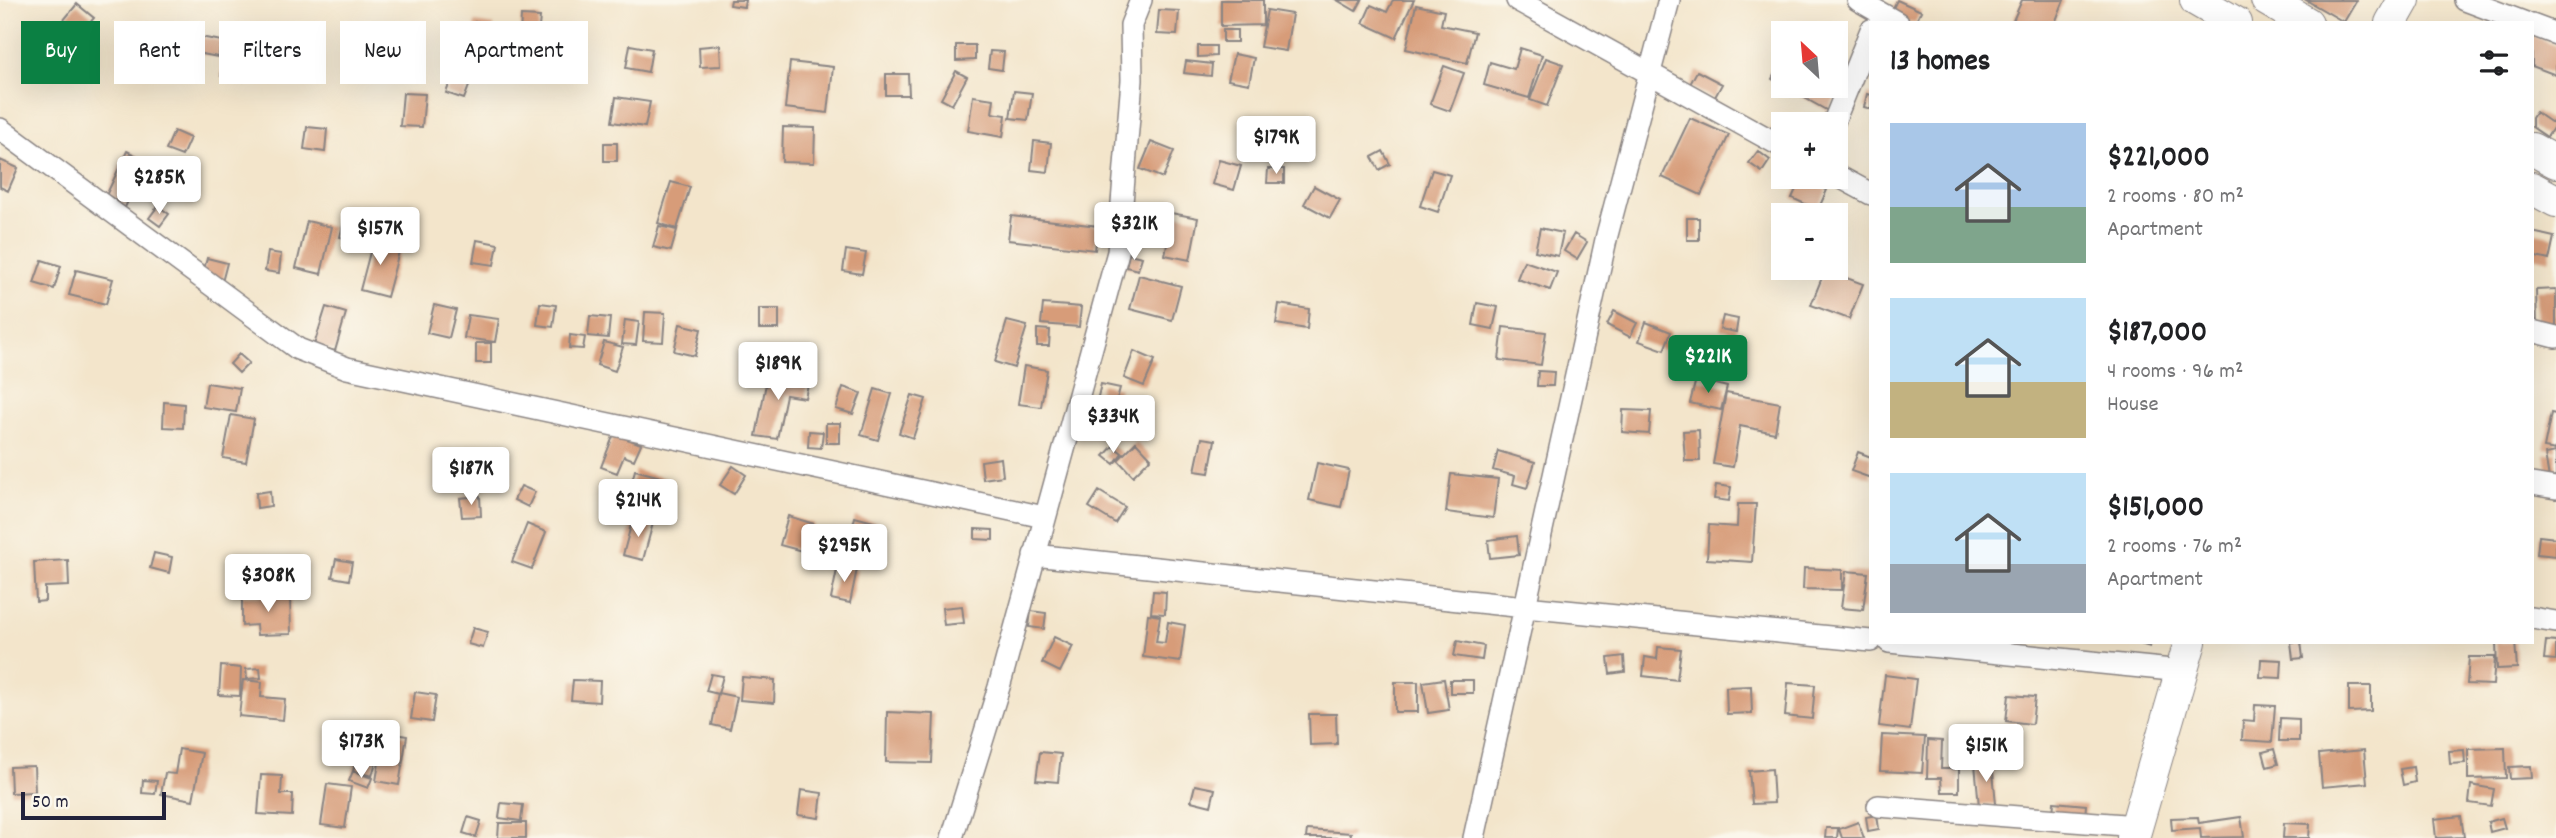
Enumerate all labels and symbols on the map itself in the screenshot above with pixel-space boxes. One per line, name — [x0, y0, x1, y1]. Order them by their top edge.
north arrow — [1771, 21, 1848, 98]
pin: $179K — [1227, 116, 1325, 176]
pin: $285K — [110, 156, 208, 216]
pin: $321K — [1085, 202, 1183, 262]
pin: $157K — [331, 208, 429, 267]
pin: $221K — [1659, 336, 1757, 395]
pin: $189K — [729, 342, 827, 402]
pin: $334K — [1064, 396, 1162, 455]
pin: $187K — [422, 448, 520, 507]
pin: $214K — [589, 480, 687, 539]
pin: $295K — [795, 524, 893, 584]
pin: $308K — [219, 554, 317, 614]
pin: $173K — [312, 720, 410, 780]
pin: $151K — [1937, 724, 2035, 784]
scale bar — [21, 789, 166, 821]

